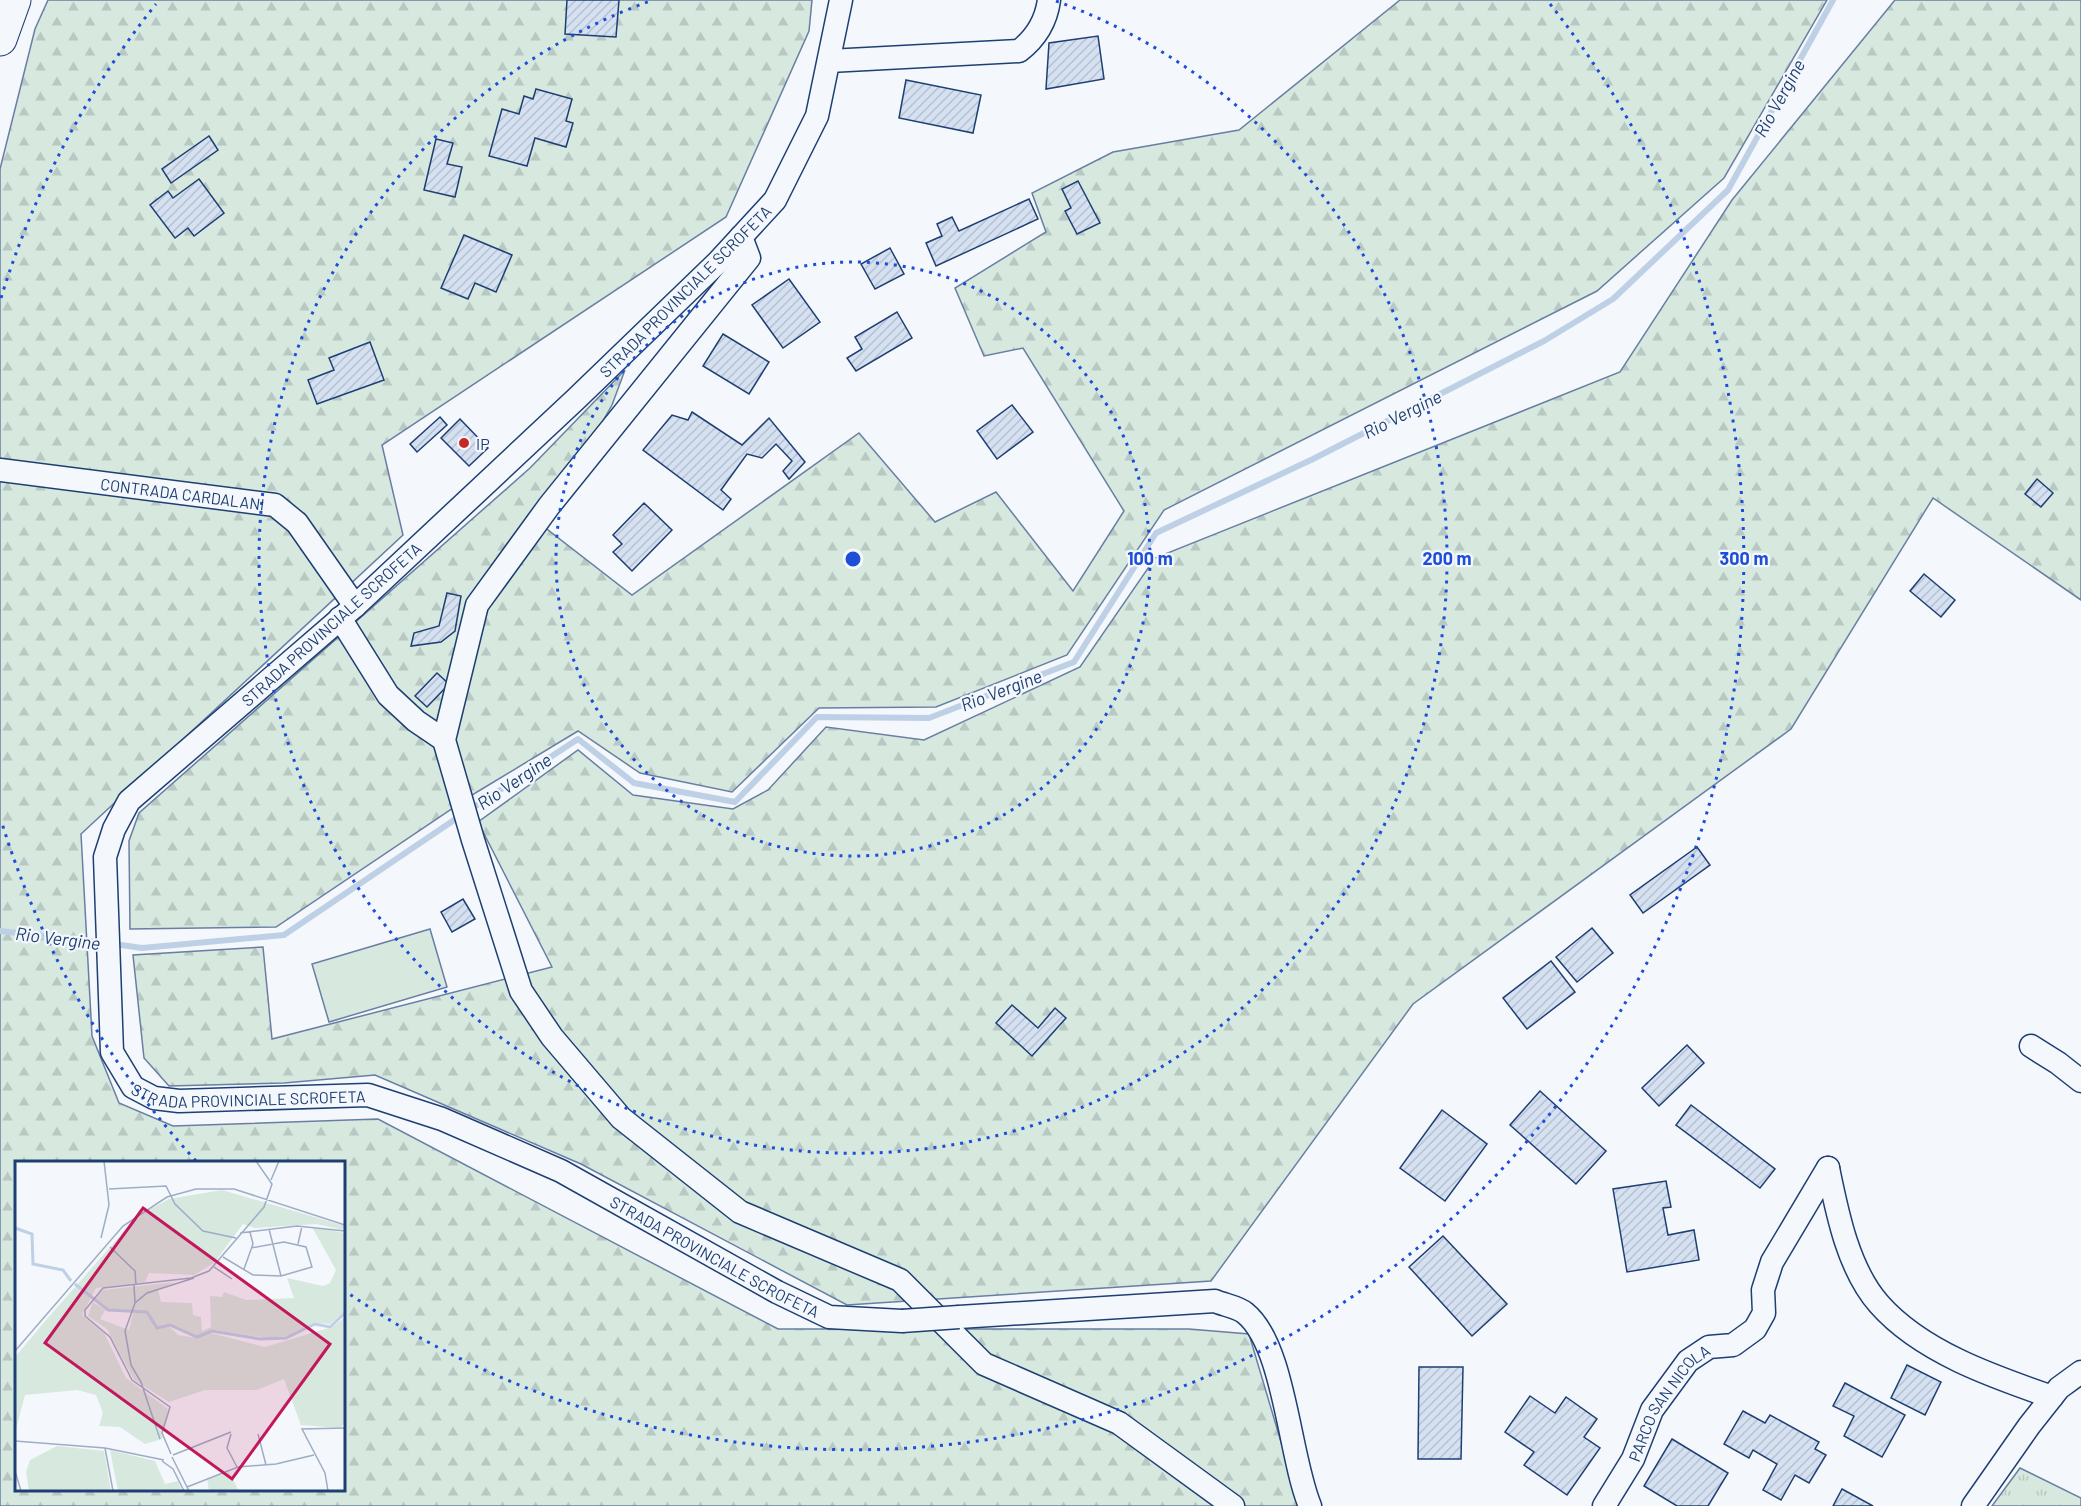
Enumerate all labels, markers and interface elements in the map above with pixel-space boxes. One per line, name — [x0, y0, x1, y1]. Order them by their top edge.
water label: Rio Vergine — [1749, 55, 1809, 141]
street label: STRADA PROVINCIALE SCROFETA — [595, 201, 775, 381]
water label: Rio Vergine — [1359, 385, 1445, 443]
place label: IP — [476, 434, 490, 453]
marker: IP — [457, 436, 471, 450]
street label: CONTRADA CARDALANI — [99, 473, 266, 513]
street label: STRADA PROVINCIALE SCROFETA — [237, 538, 425, 710]
text: 100 m — [1127, 547, 1173, 569]
text: 200 m — [1422, 547, 1472, 569]
text: 300 m — [1720, 547, 1768, 569]
centre of rings — [843, 549, 863, 569]
water label: Rio Vergine — [957, 664, 1045, 716]
water label: Rio Vergine — [472, 748, 556, 814]
water label: Rio Vergine — [14, 922, 102, 954]
street label: STRADA PROVINCIALE SCROFETA — [129, 1079, 366, 1111]
inset map — [15, 1161, 345, 1491]
street label: STRADA PROVINCIALE SCROFETA — [607, 1191, 823, 1321]
street label: PARCO SAN NICOLA — [1624, 1340, 1713, 1464]

